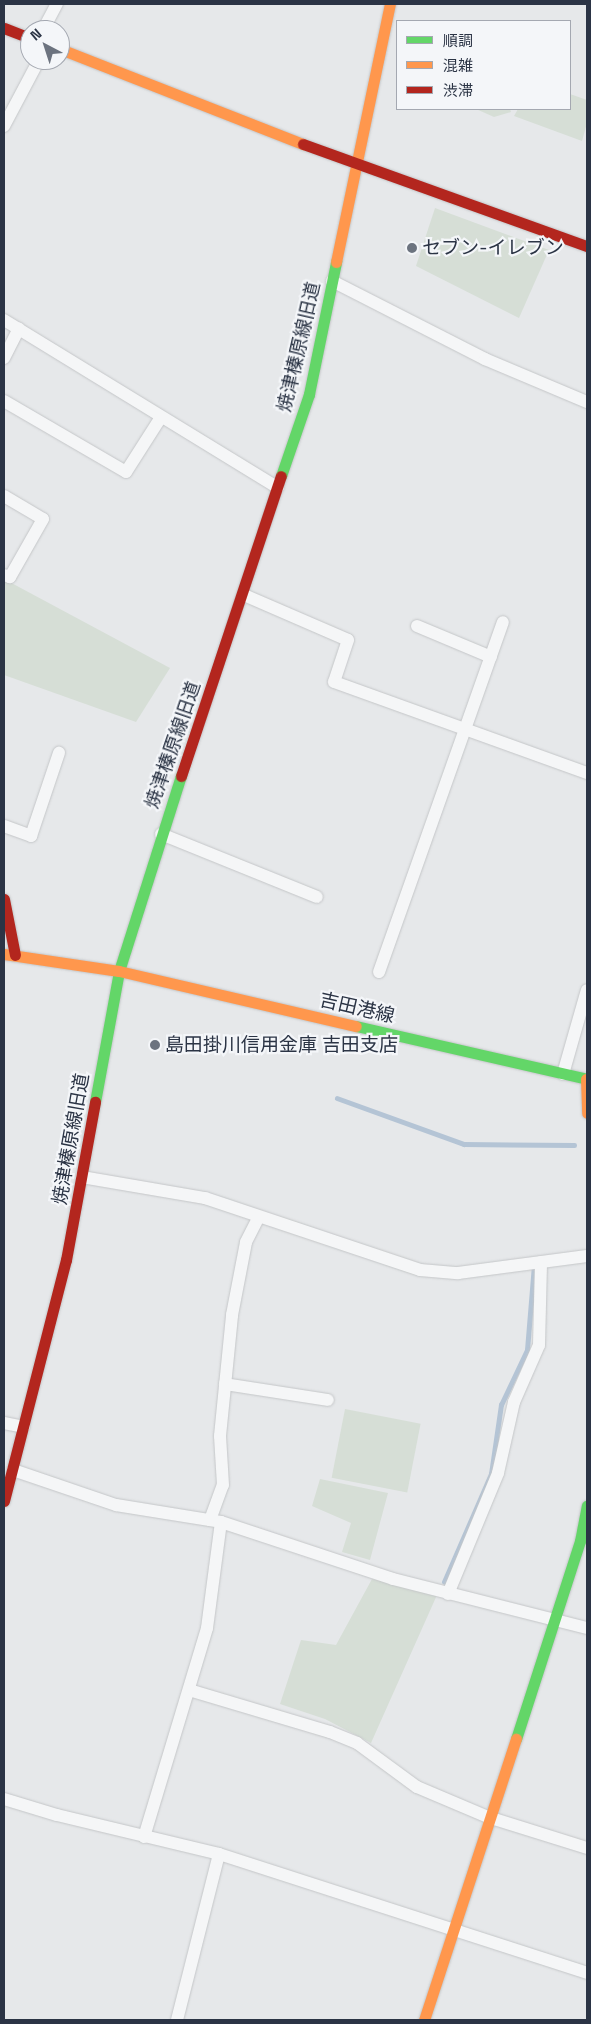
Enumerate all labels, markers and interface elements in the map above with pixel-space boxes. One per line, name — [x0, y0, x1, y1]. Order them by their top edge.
north arrow — [20, 20, 70, 70]
legend — [396, 20, 571, 110]
text: N — [27, 24, 45, 44]
text: 順調 — [443, 31, 473, 50]
text: 混雑 — [443, 56, 473, 75]
text: 渋滞 — [443, 81, 473, 100]
place label: セブン-イレブン — [422, 237, 564, 259]
marker: セブン-イレブン — [406, 242, 418, 254]
street label: 焼津榛原線旧道 — [273, 280, 325, 414]
street label: 焼津榛原線旧道 — [141, 678, 205, 812]
street label: 吉田港線 — [317, 988, 397, 1028]
place label: 島田掛川信用金庫 吉田支店 — [165, 1034, 398, 1056]
marker: 島田掛川信用金庫 吉田支店 — [149, 1039, 161, 1051]
street label: 焼津榛原線旧道 — [48, 1072, 94, 1206]

